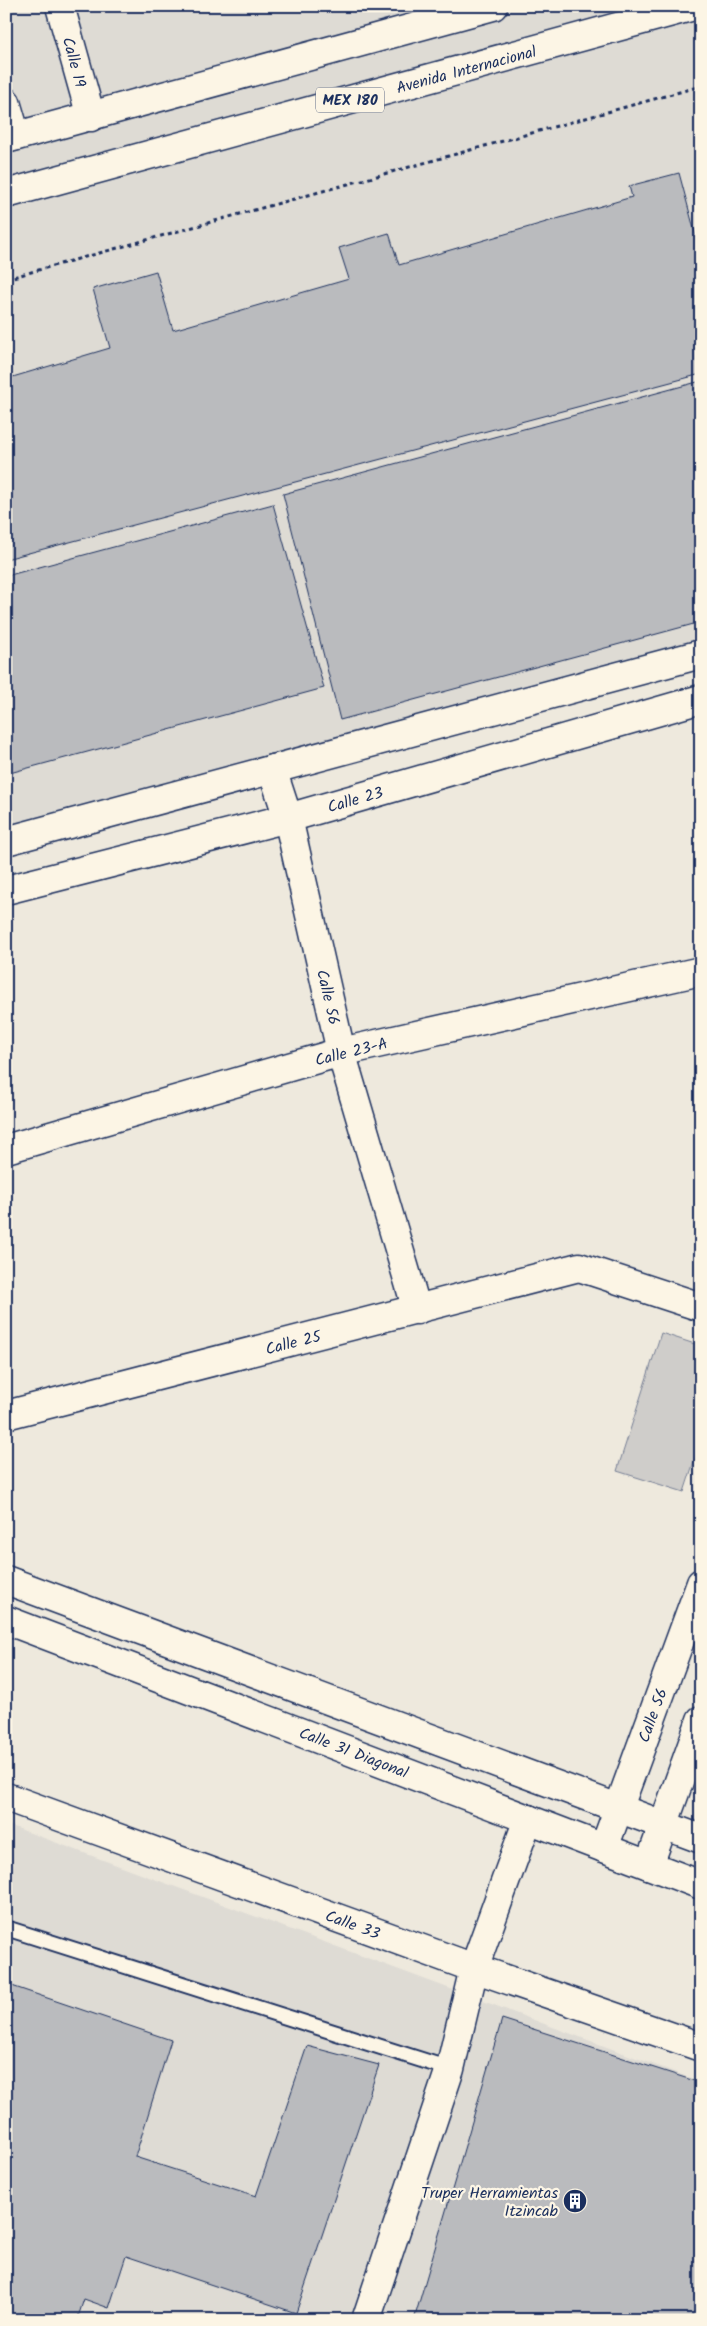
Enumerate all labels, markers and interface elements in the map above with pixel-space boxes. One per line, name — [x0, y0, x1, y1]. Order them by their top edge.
street label: Calle 19 — [55, 34, 92, 91]
street label: Avenida Internacional — [393, 40, 539, 101]
road number: MEX 180 — [316, 88, 384, 112]
street label: Calle 23 — [325, 781, 386, 820]
street label: Calle 56 — [309, 967, 346, 1027]
street label: Calle 23-A — [312, 1031, 391, 1074]
street label: Calle 25 — [263, 1324, 325, 1362]
street label: Calle 56 — [632, 1685, 675, 1746]
street label: Calle 31 Diagonal — [295, 1721, 412, 1786]
street label: Calle 33 — [322, 1904, 383, 1947]
place label: Truper Herramientas Itzincab — [421, 2181, 559, 2224]
building icon: Truper Herramientas Itzincab — [562, 2188, 588, 2214]

